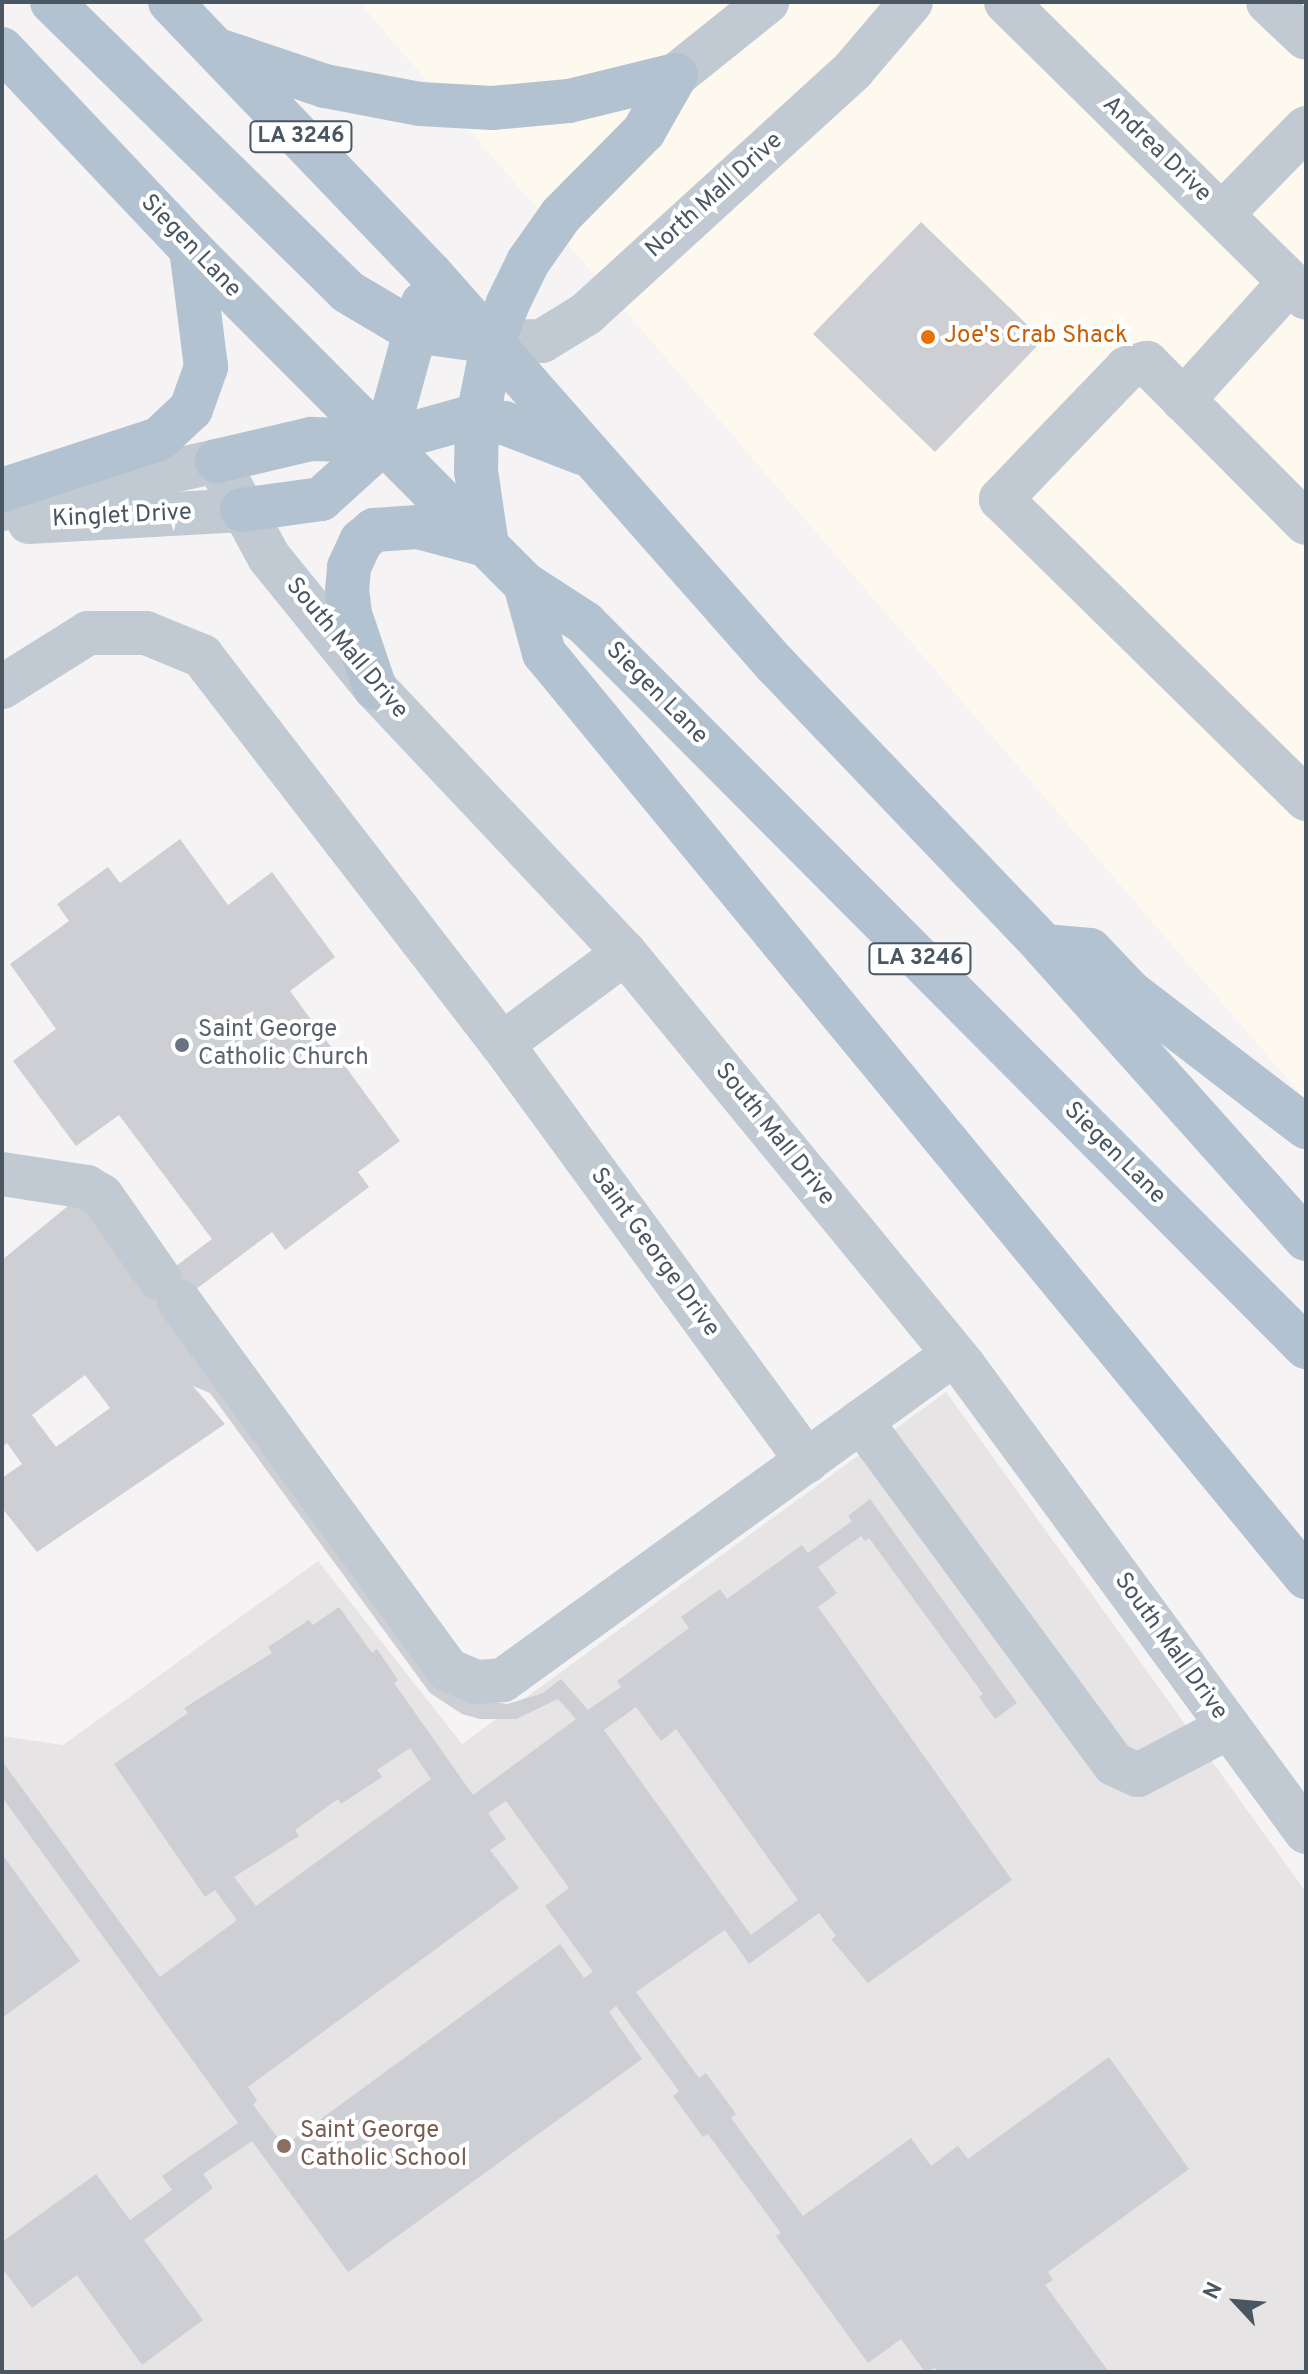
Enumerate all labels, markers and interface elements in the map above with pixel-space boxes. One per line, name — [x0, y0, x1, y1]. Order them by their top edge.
street label: Andrea Drive — [1096, 91, 1216, 209]
road number: LA 3246 — [249, 119, 353, 155]
street label: North Mall Drive — [641, 127, 789, 265]
street label: Siegen Lane — [134, 189, 246, 305]
place label: Joe's Crab Shack — [944, 323, 1128, 351]
marker: Joe's Crab Shack — [919, 328, 937, 346]
street label: Kinglet Drive — [51, 499, 193, 535]
street label: South Mall Drive — [279, 573, 413, 725]
street label: Siegen Lane — [599, 637, 713, 751]
road number: LA 3246 — [868, 941, 972, 977]
place label: Saint George Catholic Church — [198, 1017, 369, 1073]
marker: Saint George Catholic Church — [173, 1036, 191, 1054]
street label: South Mall Drive — [708, 1058, 840, 1212]
street label: Siegen Lane — [1057, 1097, 1171, 1211]
street label: Saint George Drive — [583, 1163, 725, 1343]
street label: South Mall Drive — [1107, 1568, 1233, 1726]
place label: Saint George Catholic School — [300, 2118, 467, 2174]
marker: Saint George Catholic School — [275, 2137, 293, 2155]
north arrow — [1196, 2262, 1276, 2342]
text: N — [1198, 2278, 1230, 2304]

